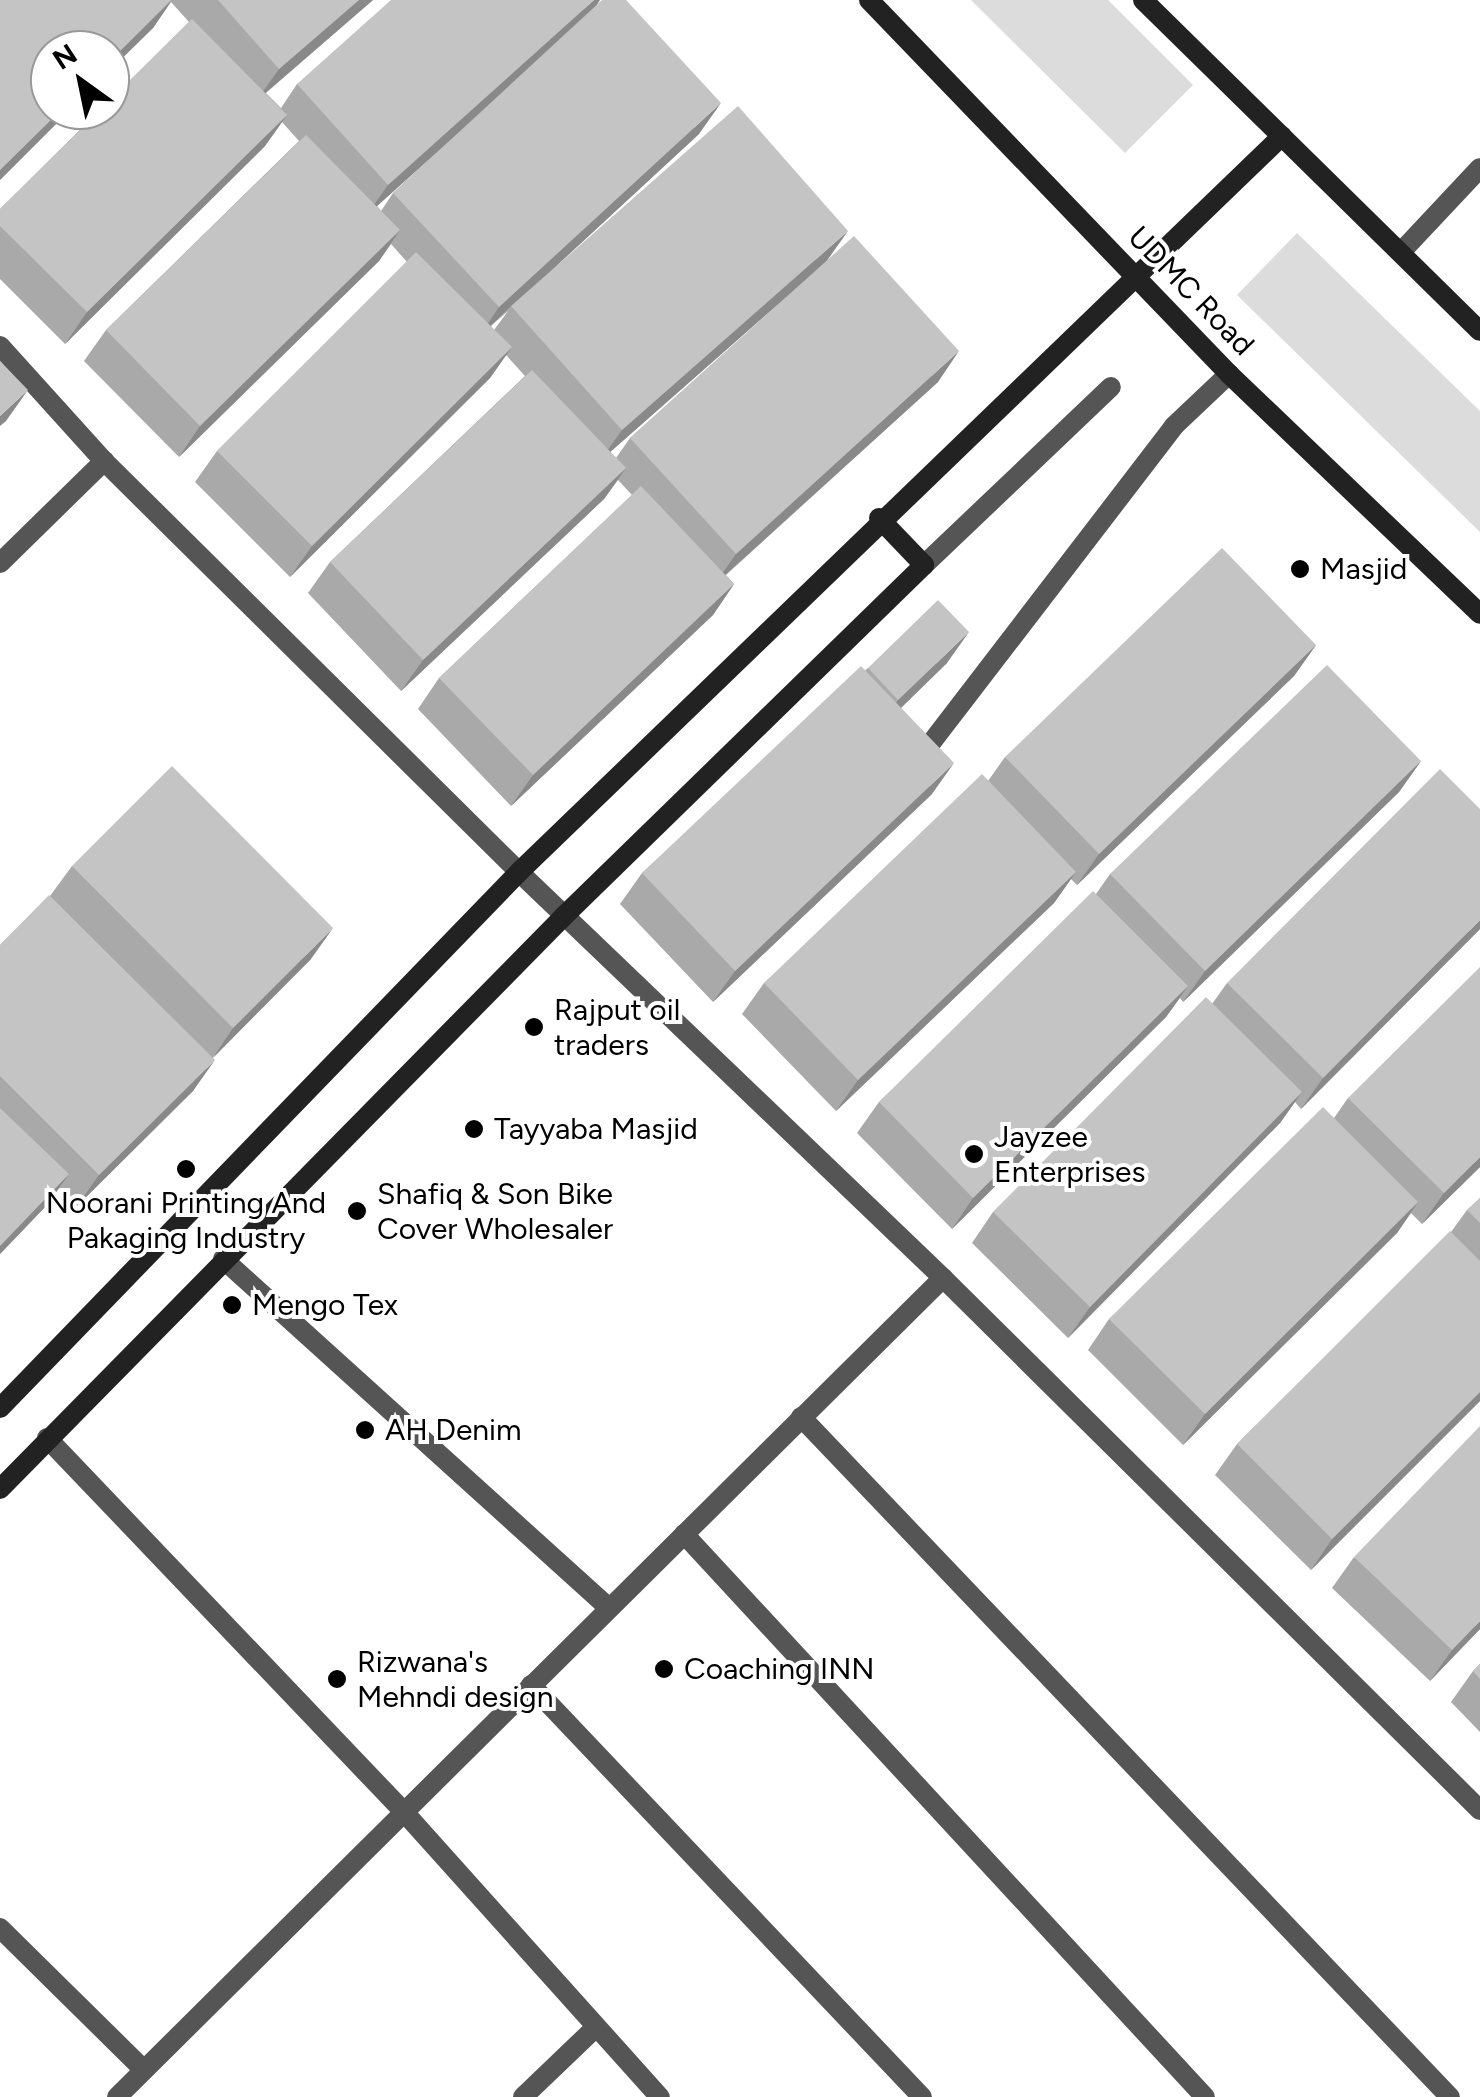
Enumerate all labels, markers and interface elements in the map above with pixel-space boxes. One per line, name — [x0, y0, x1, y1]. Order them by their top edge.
north arrow — [30, 30, 130, 130]
text: N — [46, 36, 83, 77]
street label: UDMC Road — [1121, 219, 1261, 363]
place label: Masjid — [1320, 551, 1407, 587]
marker: Masjid — [1289, 558, 1311, 580]
place label: Rajput oil traders — [554, 992, 680, 1062]
marker: Rajput oil traders — [523, 1016, 545, 1038]
place label: Tayyaba Masjid — [494, 1111, 698, 1147]
marker: Tayyaba Masjid — [463, 1118, 485, 1140]
place label: Jayzee Enterprises — [994, 1119, 1145, 1190]
marker: Jayzee Enterprises — [963, 1143, 985, 1165]
marker: Noorani Printing And Pakaging Industry — [175, 1158, 197, 1180]
place label: Shafiq & Son Bike Cover Wholesaler — [377, 1176, 613, 1246]
place label: Noorani Printing And Pakaging Industry — [46, 1185, 326, 1256]
marker: Shafiq & Son Bike Cover Wholesaler — [346, 1200, 368, 1222]
place label: Mengo Tex — [252, 1287, 398, 1323]
marker: Mengo Tex — [221, 1294, 243, 1316]
place label: AH Denim — [385, 1412, 521, 1448]
marker: AH Denim — [354, 1419, 376, 1441]
place label: Rizwana's Mehndi design — [357, 1644, 553, 1714]
place label: Coaching INN — [684, 1651, 875, 1687]
marker: Coaching INN — [653, 1658, 675, 1680]
marker: Rizwana's Mehndi design — [326, 1668, 348, 1690]

